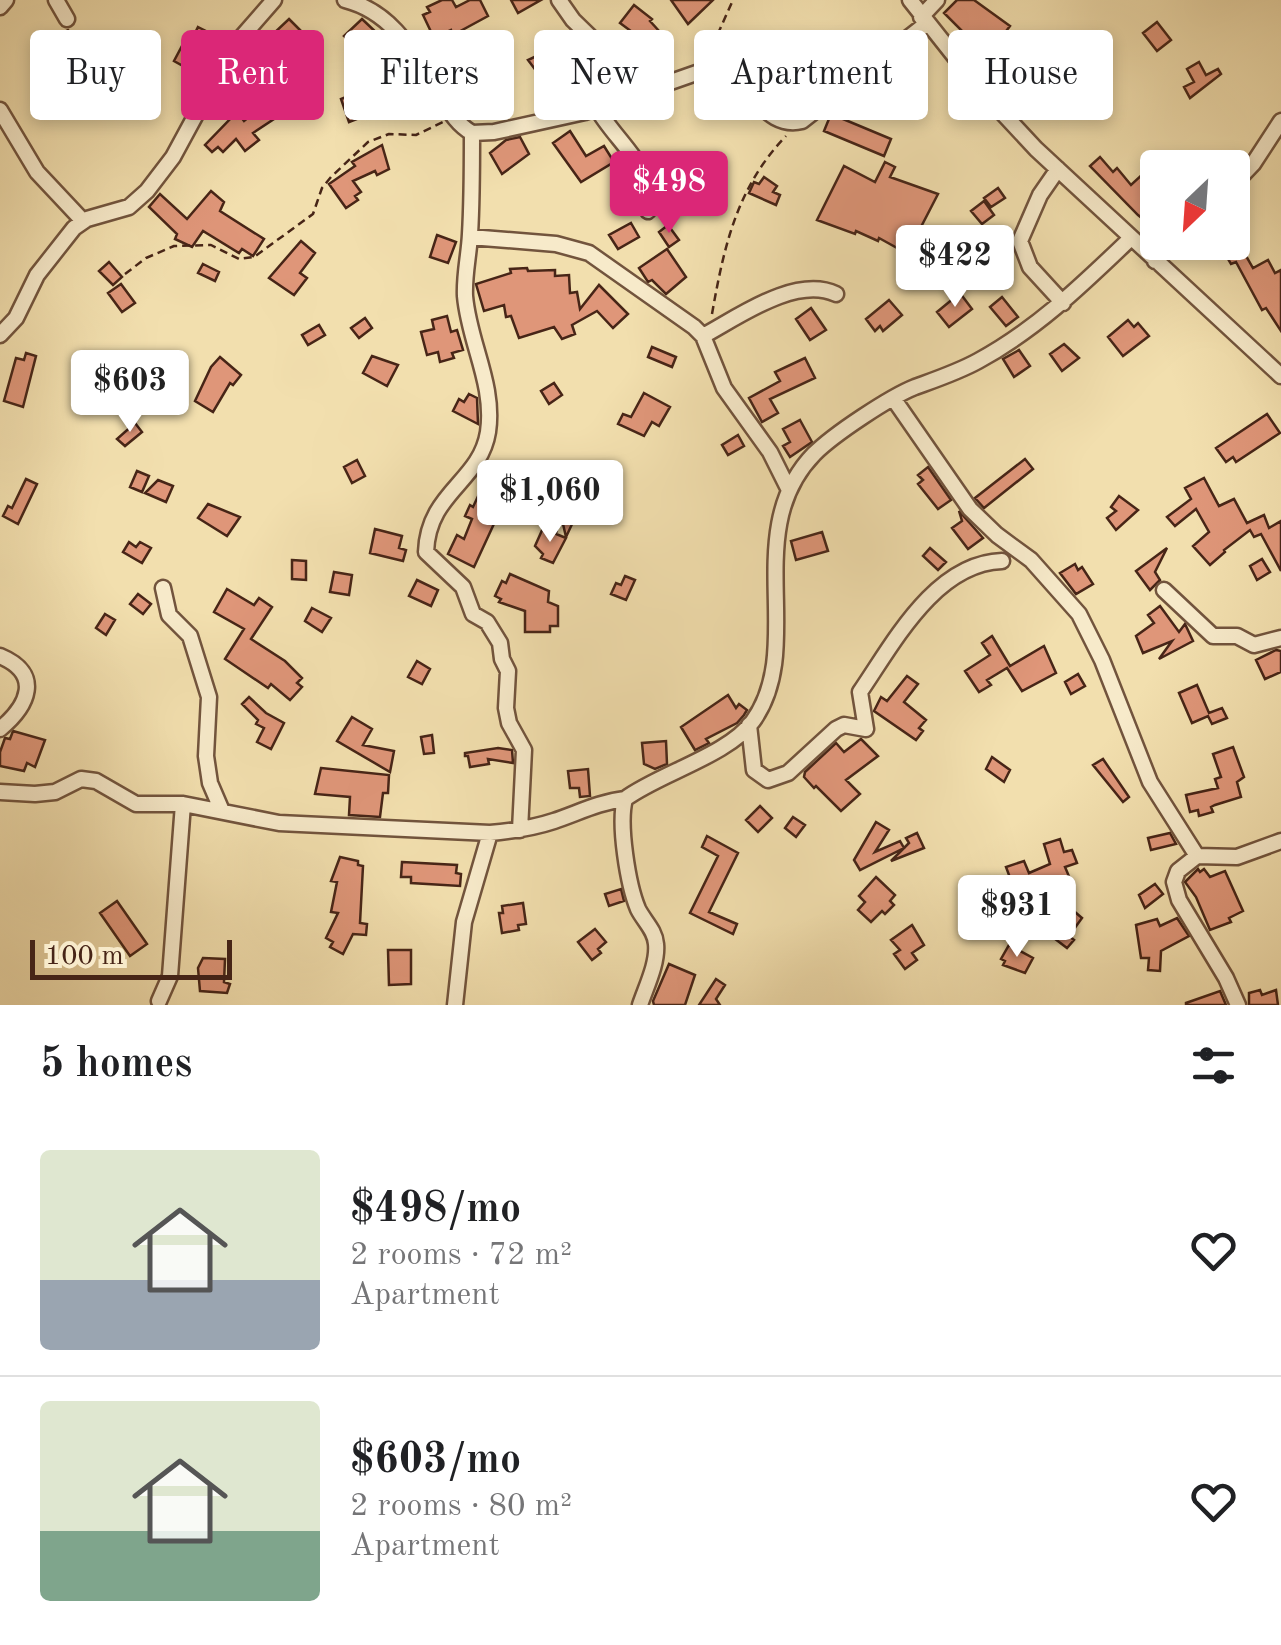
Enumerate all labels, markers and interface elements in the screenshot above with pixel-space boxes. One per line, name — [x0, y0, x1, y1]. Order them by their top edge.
chip: Buy — [30, 30, 161, 120]
chip: Rent — [181, 30, 324, 120]
chip: Filters — [344, 30, 514, 120]
chip: New — [534, 30, 674, 120]
chip: Apartment — [694, 30, 928, 120]
chip: House — [948, 30, 1113, 120]
north arrow — [1140, 150, 1250, 260]
map controls — [1140, 150, 1250, 260]
pin: $498 — [610, 151, 728, 236]
text: $498 — [632, 167, 706, 199]
pin: $422 — [896, 225, 1014, 310]
text: $422 — [918, 241, 992, 273]
pin: $603 — [71, 350, 189, 435]
text: $603 — [93, 366, 167, 398]
pin: $1,060 — [469, 460, 631, 545]
text: $1,060 — [499, 476, 601, 508]
pin: $931 — [958, 875, 1076, 960]
text: $931 — [980, 891, 1054, 923]
scale bar — [30, 935, 232, 980]
text: 100 m — [45, 943, 124, 971]
icon: filters — [1186, 1038, 1241, 1093]
text: 5 homes — [40, 1044, 192, 1086]
text: $498/mo — [350, 1189, 521, 1231]
icon: home — [120, 1190, 240, 1310]
icon: heart — [1186, 1223, 1241, 1278]
text: 2 rooms · 72 m² — [350, 1240, 572, 1272]
text: Apartment — [350, 1280, 500, 1312]
text: $603/mo — [350, 1440, 521, 1482]
icon: home — [120, 1441, 240, 1561]
icon: heart — [1186, 1474, 1241, 1529]
text: 2 rooms · 80 m² — [350, 1491, 572, 1523]
text: Apartment — [350, 1531, 500, 1563]

